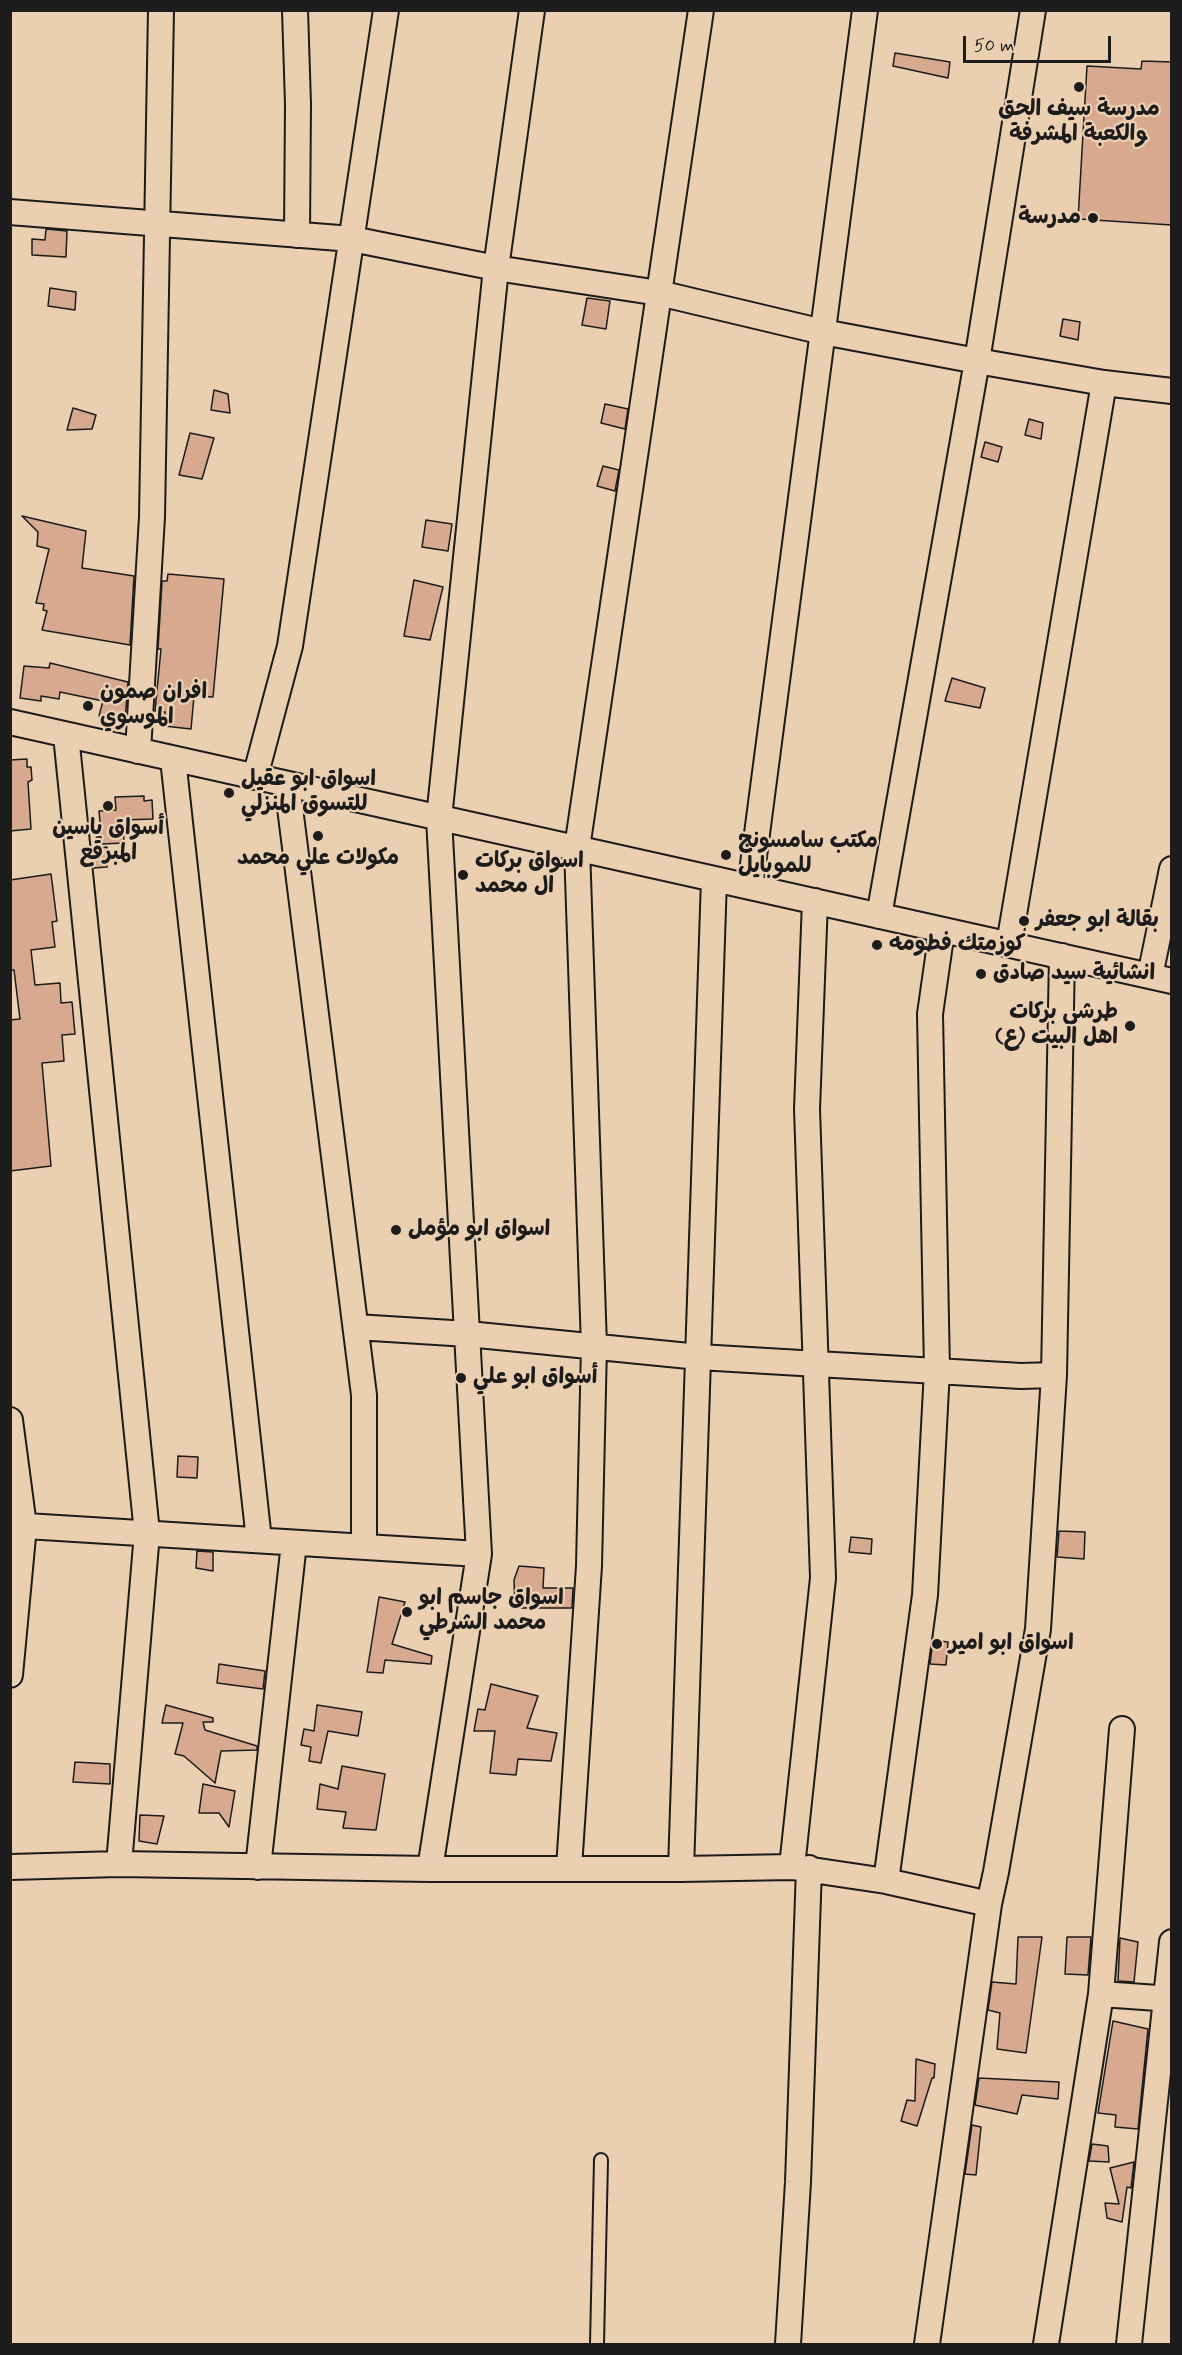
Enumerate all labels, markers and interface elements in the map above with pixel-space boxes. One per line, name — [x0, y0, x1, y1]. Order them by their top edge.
scale bar — [966, 24, 1114, 62]
text: 50 m — [974, 34, 1014, 58]
marker: مدرسة سيف الحق والكعبة المشرفة — [1072, 80, 1086, 94]
place label: مدرسة سيف الحق والكعبة المشرفة — [998, 97, 1160, 148]
place label: مدرسة — [1018, 205, 1081, 231]
marker: مدرسة — [1086, 211, 1100, 225]
place label: افران صمون الموسوي — [100, 680, 207, 732]
marker: افران صمون الموسوي — [81, 699, 95, 713]
place label: اسواق ابو عقيل للتسوق المنزلي — [241, 767, 376, 818]
marker: اسواق ابو عقيل للتسوق المنزلي — [222, 786, 236, 800]
marker: أسواق ياسين المبرقع — [101, 799, 115, 813]
place label: أسواق ياسين المبرقع — [52, 816, 164, 867]
marker: مكولات علي محمد — [311, 829, 325, 843]
place label: مكتب سامسونج للموبايل — [738, 829, 878, 880]
place label: مكولات علي محمد — [237, 846, 399, 872]
marker: مكتب سامسونج للموبايل — [719, 848, 733, 862]
place label: اسواق بركات ال محمد — [475, 849, 584, 900]
marker: اسواق بركات ال محمد — [456, 868, 470, 882]
place label: بقالة ابو جعفر — [1036, 908, 1159, 934]
marker: بقالة ابو جعفر — [1017, 914, 1031, 928]
place label: كوزمتك فطومه — [889, 932, 1025, 958]
marker: كوزمتك فطومه — [870, 938, 884, 952]
place label: انشائية سيد صادق — [993, 961, 1155, 987]
marker: انشائية سيد صادق — [974, 967, 988, 981]
place label: طرشي بركات اهل البيت (ع) — [995, 1000, 1118, 1052]
marker: طرشي بركات اهل البيت (ع) — [1123, 1019, 1137, 1033]
place label: اسواق ابو مؤمل — [408, 1217, 550, 1243]
marker: اسواق ابو مؤمل — [389, 1223, 403, 1237]
place label: أسواق ابو علي — [473, 1365, 597, 1391]
marker: أسواق ابو علي — [454, 1371, 468, 1385]
place label: اسواق جاسم ابو محمد الشرطي — [419, 1586, 564, 1638]
marker: اسواق جاسم ابو محمد الشرطي — [400, 1605, 414, 1619]
place label: اسواق ابو امير — [949, 1631, 1074, 1657]
marker: اسواق ابو امير — [930, 1637, 944, 1651]

